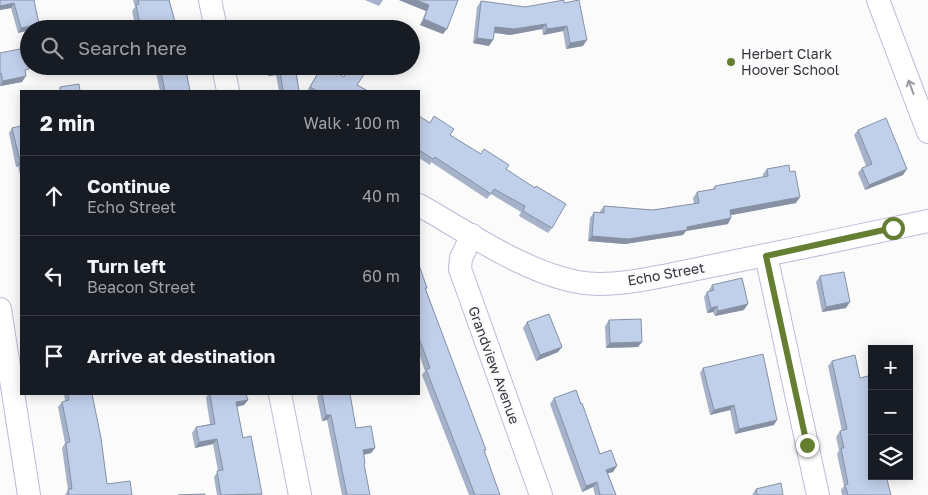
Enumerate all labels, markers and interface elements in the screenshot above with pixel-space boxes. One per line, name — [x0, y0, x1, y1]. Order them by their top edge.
search box — [20, 20, 420, 75]
icon: search — [38, 34, 66, 62]
text: Search here — [78, 36, 187, 59]
place label: Herbert Clark Hoover School — [741, 45, 839, 78]
marker: Herbert Clark Hoover School — [725, 56, 737, 68]
one-way arrow — [906, 80, 915, 95]
text: 2 min — [40, 110, 95, 136]
text: Walk · 100 m — [304, 113, 400, 133]
text: Continue — [87, 174, 170, 197]
icon: ahead — [40, 182, 68, 210]
text: 40 m — [362, 186, 400, 206]
text: Echo Street — [87, 197, 176, 217]
route start — [882, 217, 905, 240]
text: Turn left — [87, 254, 166, 277]
street label: Echo Street — [626, 258, 706, 289]
icon: left — [40, 262, 68, 290]
text: 60 m — [362, 266, 400, 286]
text: Beacon Street — [87, 277, 196, 297]
street label: Grandview Avenue — [465, 304, 524, 426]
icon: arrive — [40, 342, 68, 370]
text: Arrive at destination — [87, 344, 275, 367]
map controls — [868, 345, 913, 480]
button: + — [868, 345, 913, 390]
button: − — [868, 390, 913, 435]
route end — [796, 434, 819, 457]
button: layers — [868, 435, 913, 480]

